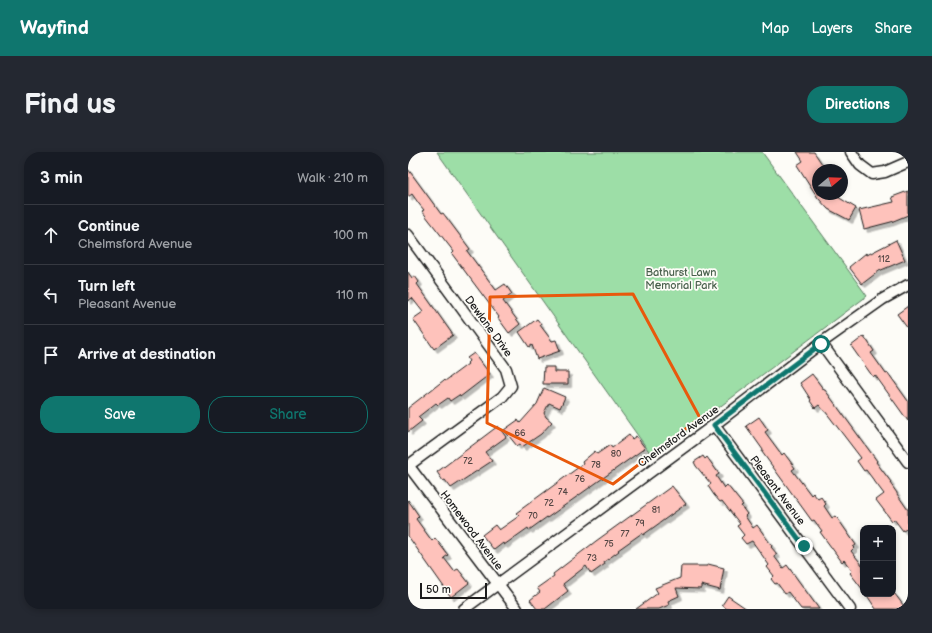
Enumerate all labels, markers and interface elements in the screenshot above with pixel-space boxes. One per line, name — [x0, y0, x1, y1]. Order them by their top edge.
text: Wayfind — [20, 17, 89, 40]
text: Map — [761, 20, 789, 37]
text: Layers — [811, 20, 853, 37]
text: Share — [875, 20, 912, 37]
button: Directions — [807, 86, 908, 123]
text: Find us — [24, 88, 116, 121]
north arrow — [812, 164, 848, 200]
text: 3 min — [40, 168, 83, 188]
text: Walk · 210 m — [297, 170, 368, 186]
text: Continue — [78, 217, 140, 236]
icon: ahead — [40, 224, 62, 246]
text: 100 m — [333, 227, 368, 243]
text: Chelmsford Avenue — [78, 236, 192, 252]
house number: 112 — [878, 254, 891, 265]
park label: Bathurst Lawn Memorial Park — [645, 266, 717, 292]
text: Turn left — [78, 277, 135, 296]
icon: left — [40, 284, 62, 306]
text: 110 m — [336, 287, 368, 303]
street label: Dewlane Drive — [462, 293, 515, 360]
text: Pleasant Avenue — [78, 296, 176, 312]
route start — [812, 335, 830, 353]
icon: arrive — [40, 344, 62, 366]
text: Arrive at destination — [78, 345, 216, 364]
button: Save — [40, 396, 200, 433]
button: Share — [208, 396, 368, 433]
street label: Chelmsford Avenue — [635, 402, 722, 470]
house number: 66 — [515, 428, 526, 439]
house number: 80 — [611, 449, 621, 460]
street label: Pleasant Avenue — [747, 453, 808, 528]
house number: 72 — [463, 456, 474, 467]
house number: 78 — [591, 460, 601, 471]
house number: 76 — [575, 474, 585, 485]
house number: 74 — [558, 487, 568, 498]
street label: Homewood Avenue — [438, 488, 506, 573]
house number: 72 — [544, 498, 555, 509]
house number: 81 — [652, 505, 660, 516]
house number: 70 — [528, 511, 538, 522]
house number: 79 — [635, 518, 645, 529]
map controls — [860, 525, 896, 597]
button: + — [860, 525, 896, 561]
house number: 77 — [621, 529, 630, 540]
route end — [795, 537, 813, 555]
house number: 75 — [604, 539, 614, 550]
house number: 73 — [587, 553, 597, 564]
button: − — [860, 561, 896, 597]
scale bar — [420, 581, 487, 600]
text: 50 m — [426, 583, 451, 596]

